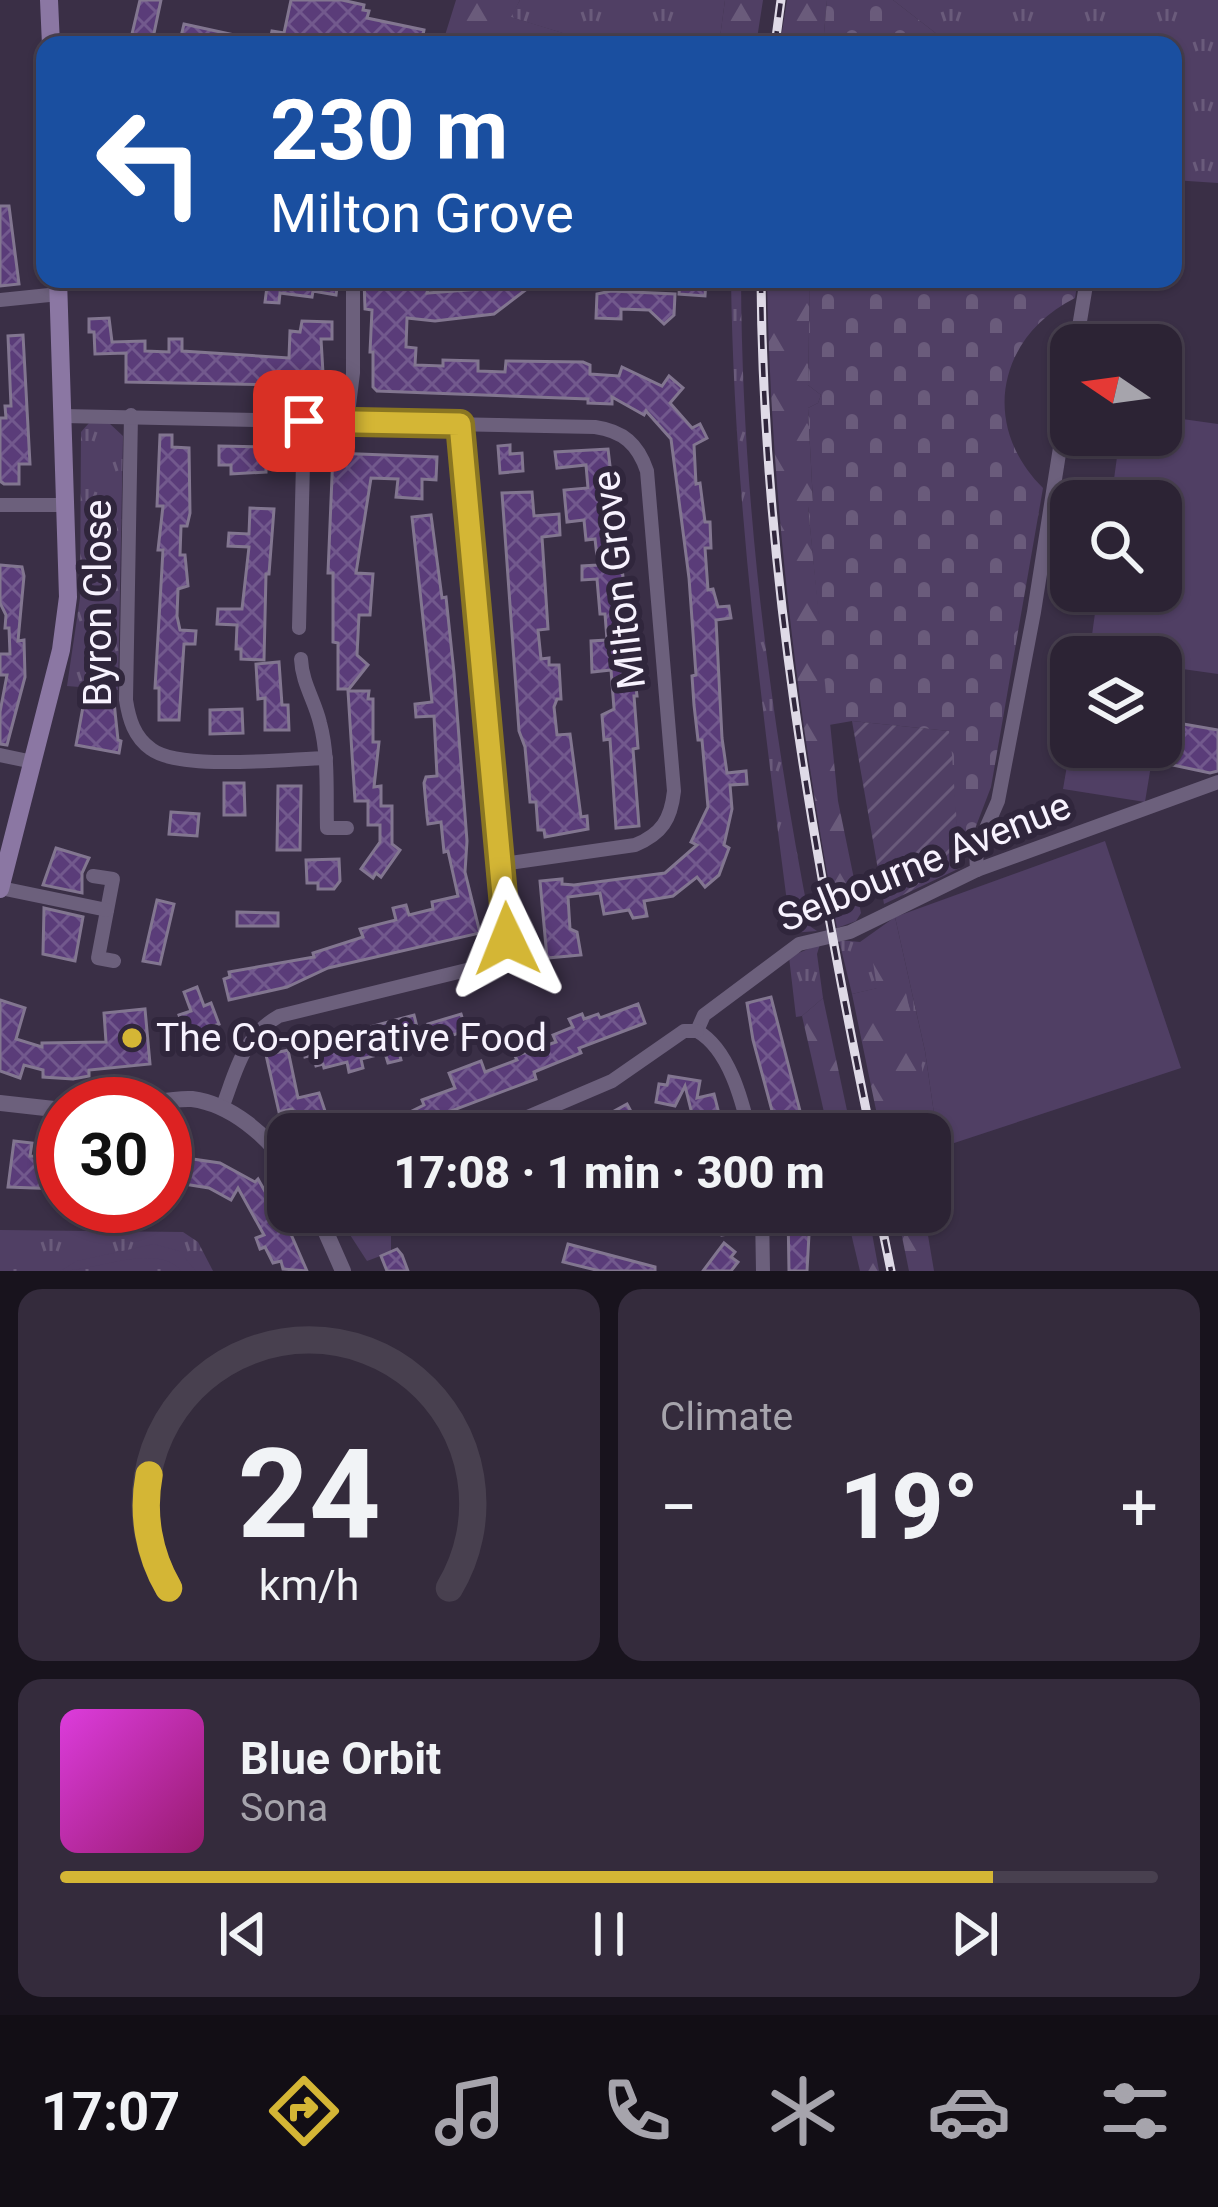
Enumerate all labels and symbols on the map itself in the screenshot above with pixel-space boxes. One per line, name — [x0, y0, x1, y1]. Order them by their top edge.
north arrow — [1050, 324, 1182, 456]
pin — [253, 370, 355, 472]
street label: Milton Grove — [583, 468, 655, 692]
street label: Byron Close — [75, 500, 121, 706]
street label: Selbourne Avenue — [771, 782, 1077, 942]
position arrow — [444, 876, 570, 1002]
place label: The Co-operative Food — [156, 1015, 547, 1061]
marker: The Co-operative Food — [119, 1025, 145, 1051]
speed limit sign: 30 — [36, 1077, 192, 1233]

